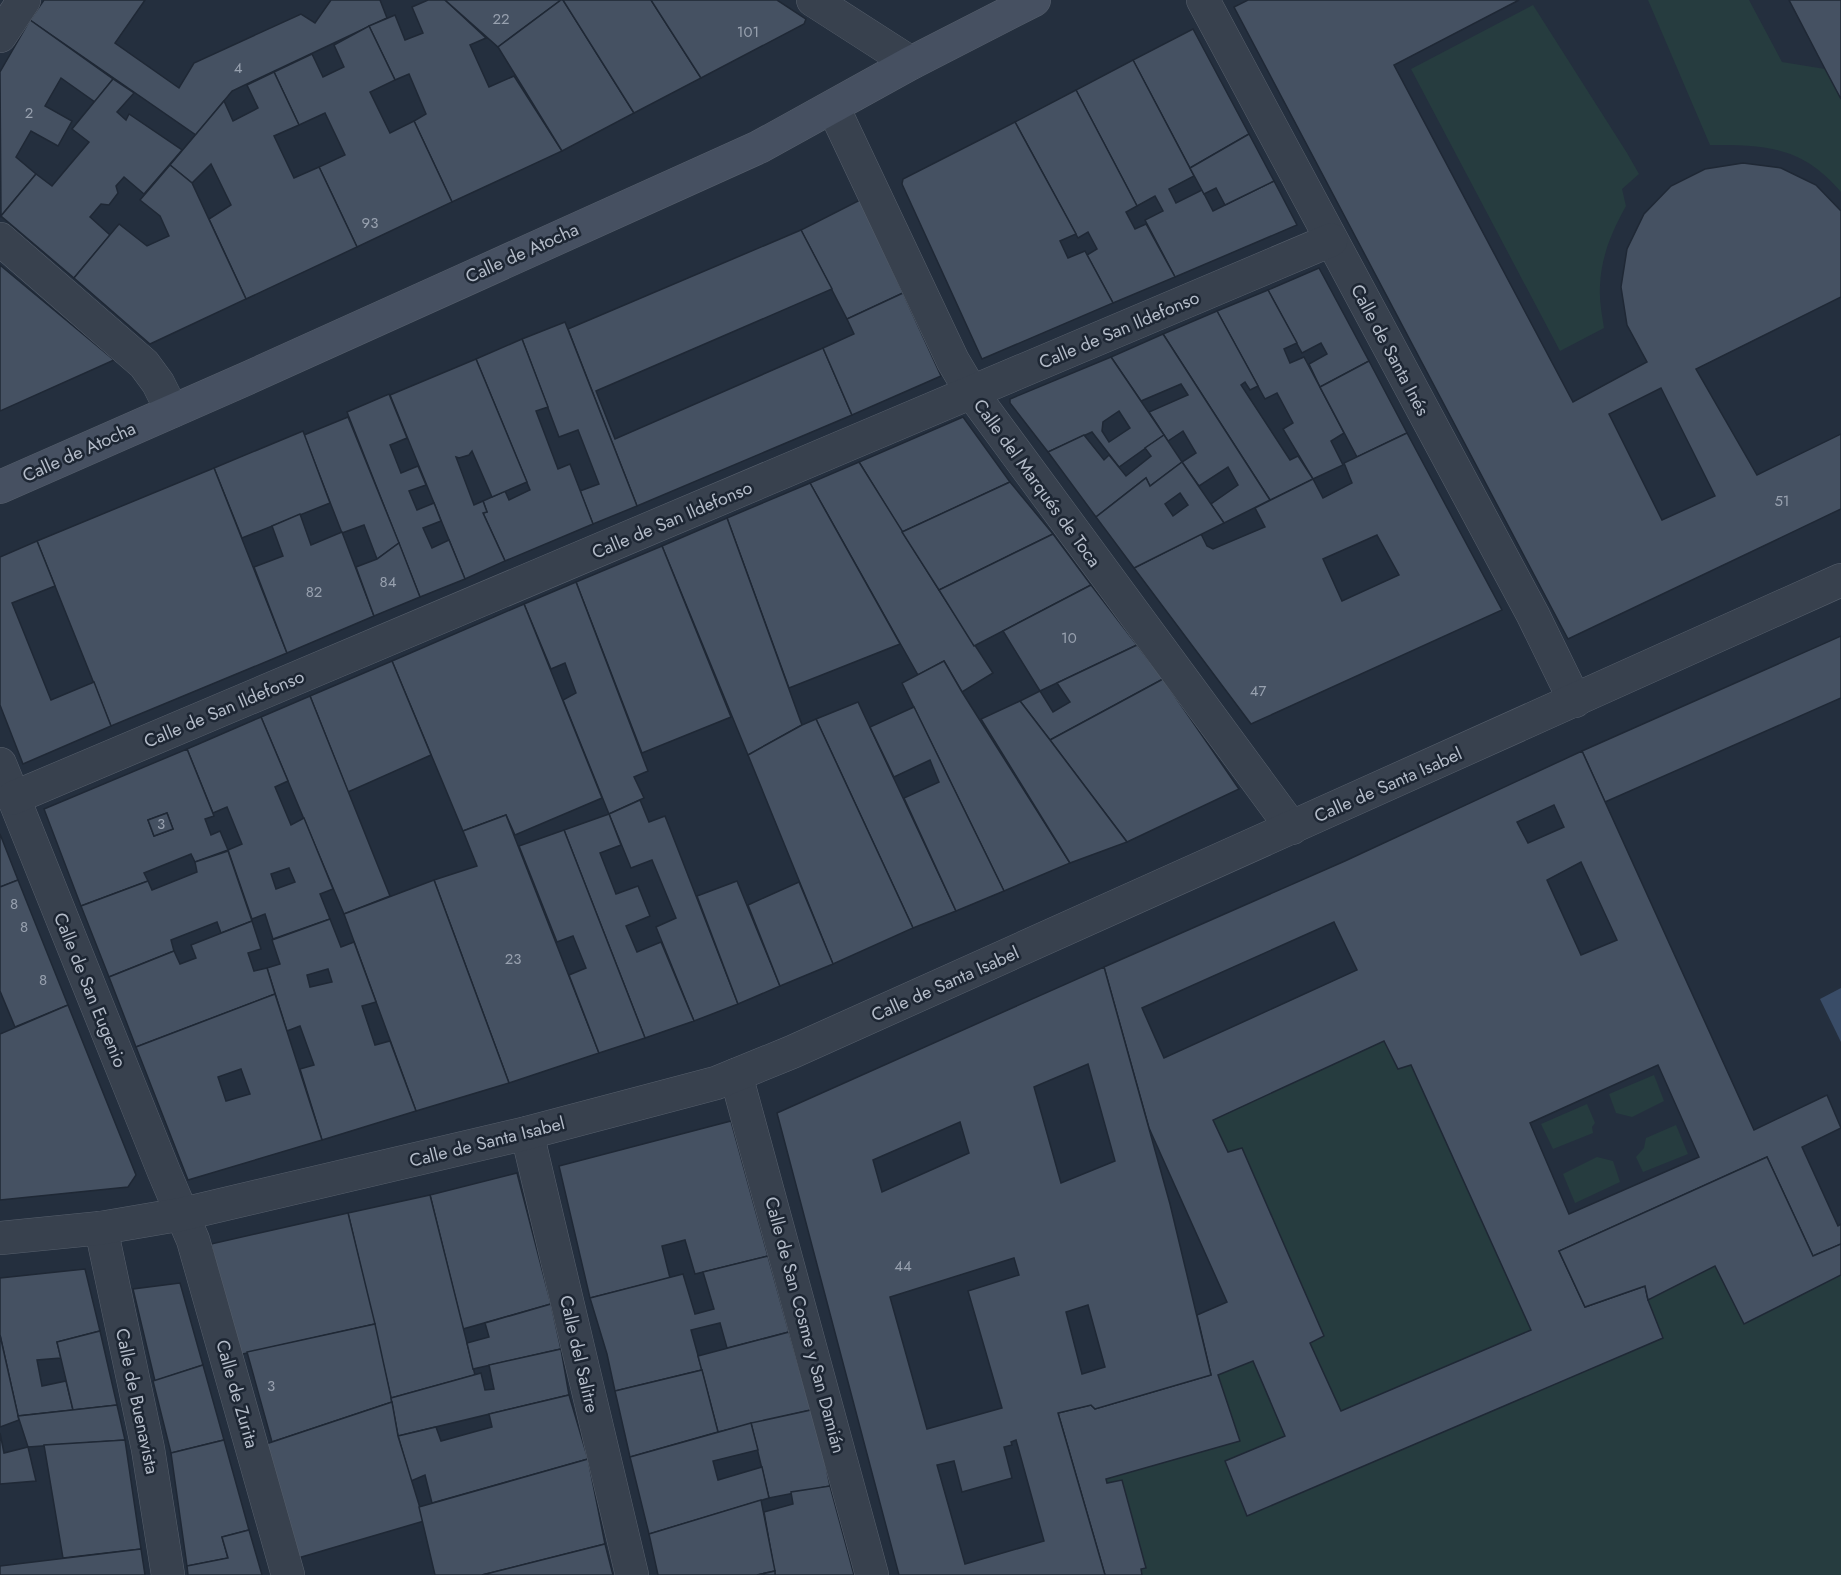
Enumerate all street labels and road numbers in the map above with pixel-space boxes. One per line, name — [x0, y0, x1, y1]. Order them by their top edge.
street label: Calle de Atocha — [461, 216, 583, 290]
street label: Calle de Santa Inés — [1344, 280, 1436, 420]
street label: Calle de San Ildefonso — [1035, 284, 1203, 376]
street label: Calle del Marqués de Toca — [967, 393, 1107, 573]
street label: Calle de Atocha — [18, 415, 140, 489]
street label: Calle de San Ildefonso — [588, 474, 756, 566]
street label: Calle de San Ildefonso — [140, 663, 308, 755]
street label: Calle de Santa Isabel — [1310, 741, 1466, 829]
street label: Calle de San Eugenio — [47, 909, 133, 1072]
street label: Calle de Santa Isabel — [867, 940, 1023, 1028]
street label: Calle de Santa Isabel — [407, 1110, 567, 1174]
street label: Calle de San Cosme y San Damián — [758, 1194, 852, 1456]
street label: Calle del Salitre — [553, 1293, 605, 1415]
street label: Calle de Buenavista — [109, 1326, 165, 1476]
street label: Calle de Zurita — [209, 1337, 265, 1451]

